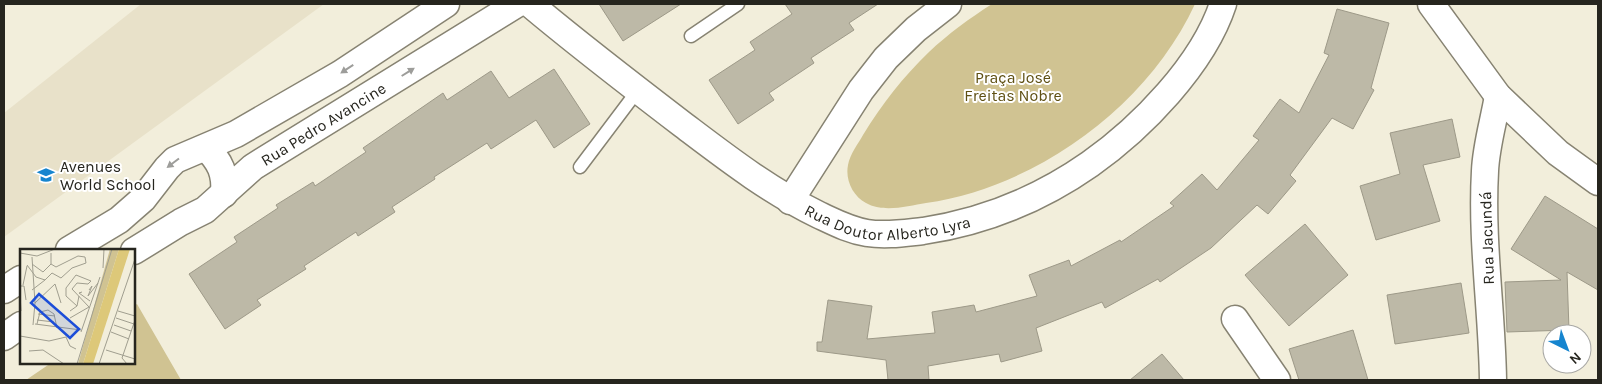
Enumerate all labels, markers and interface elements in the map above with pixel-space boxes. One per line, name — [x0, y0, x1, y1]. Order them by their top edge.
one-way arrow — [340, 65, 353, 74]
one-way arrow — [401, 67, 415, 76]
park label: Praça José Freitas Nobre — [964, 68, 1062, 105]
street label: Rua Pedro Avancine — [257, 78, 389, 169]
place label: Avenues World School — [60, 157, 156, 194]
one-way arrow — [167, 157, 180, 168]
school or university icon: Avenues World School — [36, 165, 56, 185]
street label: Rua Jacundá — [1476, 191, 1498, 285]
street label: Rua Doutor Alberto Lyra — [802, 200, 973, 244]
inset map — [20, 249, 135, 364]
north arrow — [1542, 324, 1592, 374]
text: N — [1566, 349, 1585, 368]

